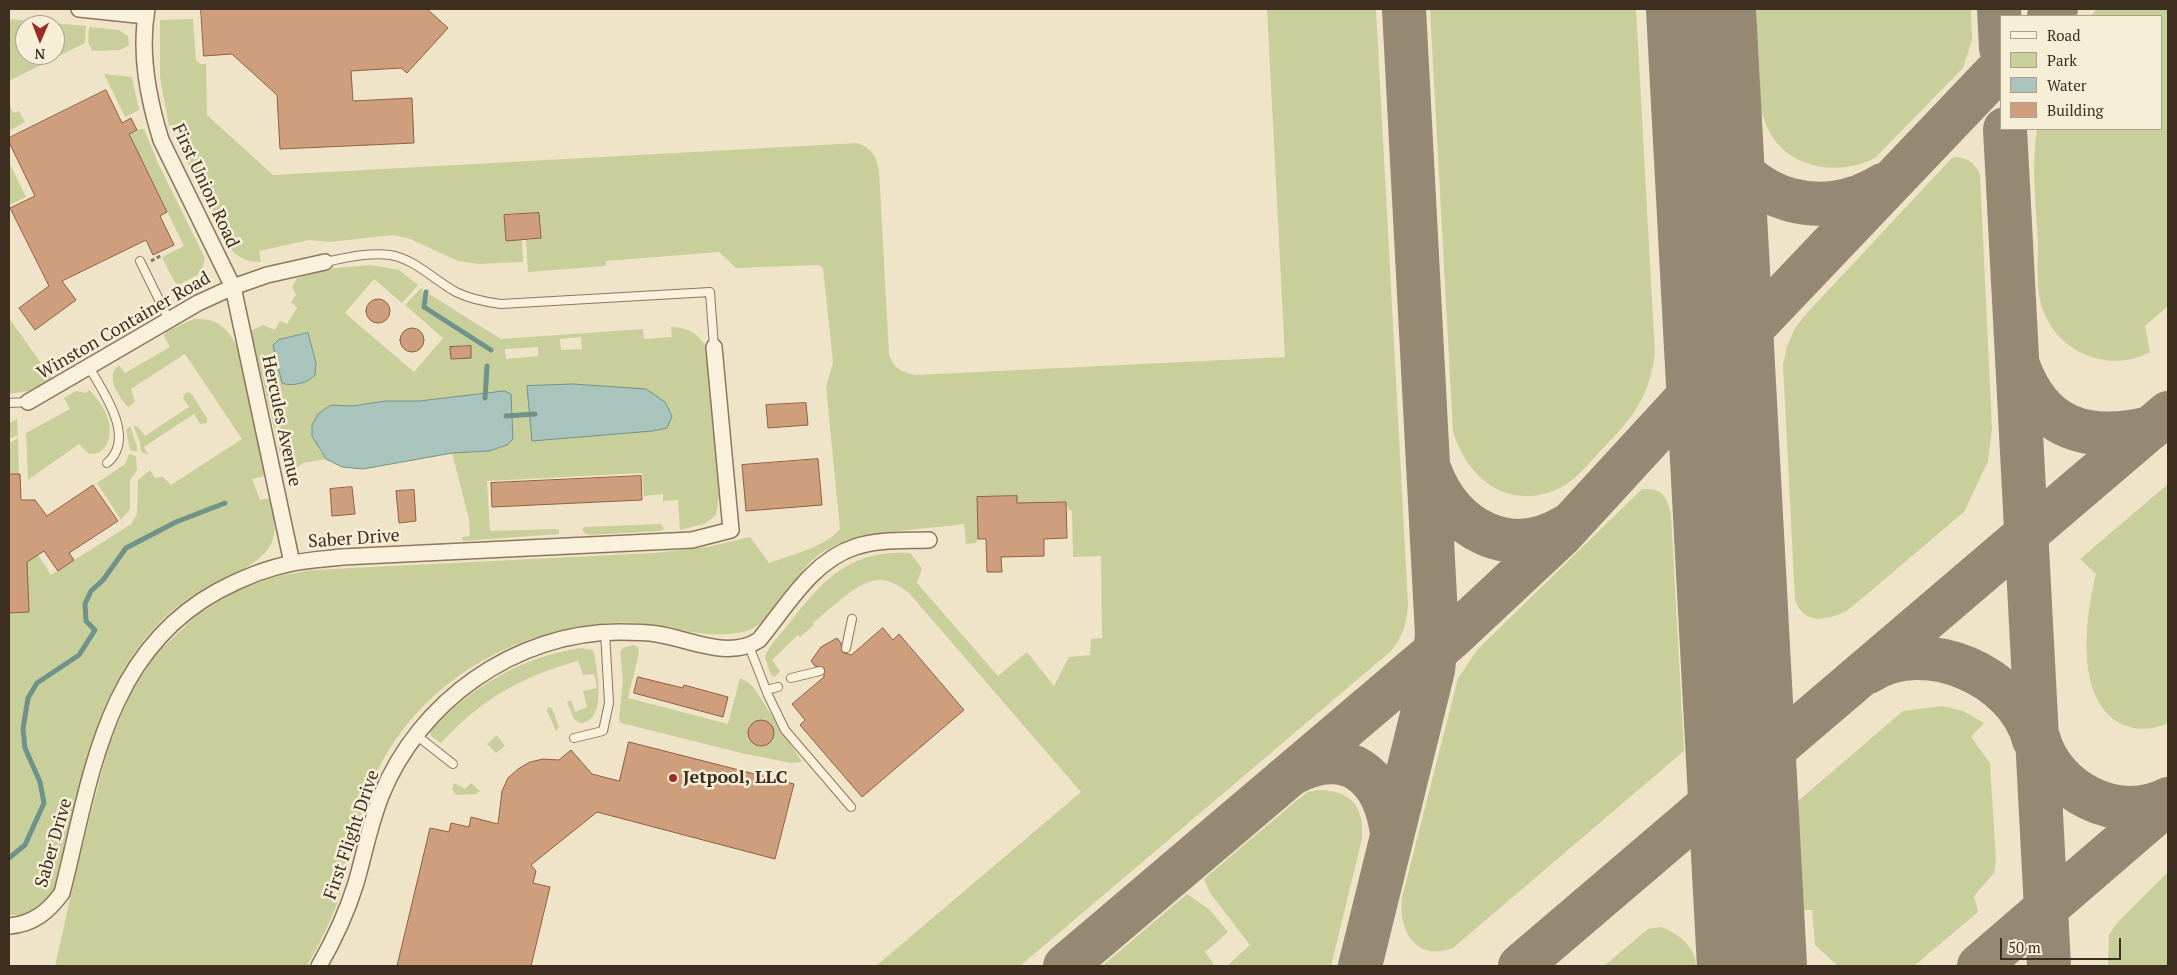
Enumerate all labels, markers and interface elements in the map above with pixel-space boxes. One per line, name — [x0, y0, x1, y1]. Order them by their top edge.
north arrow — [15, 15, 65, 65]
legend — [2000, 15, 2162, 130]
text: Road — [2047, 25, 2080, 45]
text: N — [34, 45, 45, 64]
text: Park — [2047, 50, 2077, 70]
text: Water — [2047, 75, 2086, 95]
text: Building — [2047, 100, 2104, 120]
street label: First Union Road — [167, 121, 243, 251]
street label: Winston Container Road — [33, 267, 215, 385]
street label: Hercules Avenue — [257, 354, 305, 488]
street label: Saber Drive — [307, 525, 401, 553]
street label: First Flight Drive — [320, 767, 384, 903]
place label: Jetpool, LLC — [683, 767, 787, 789]
marker: Jetpool, LLC — [667, 772, 679, 784]
street label: Saber Drive — [31, 796, 77, 890]
scale bar — [2002, 928, 2123, 960]
text: 50 m — [2008, 937, 2041, 957]

